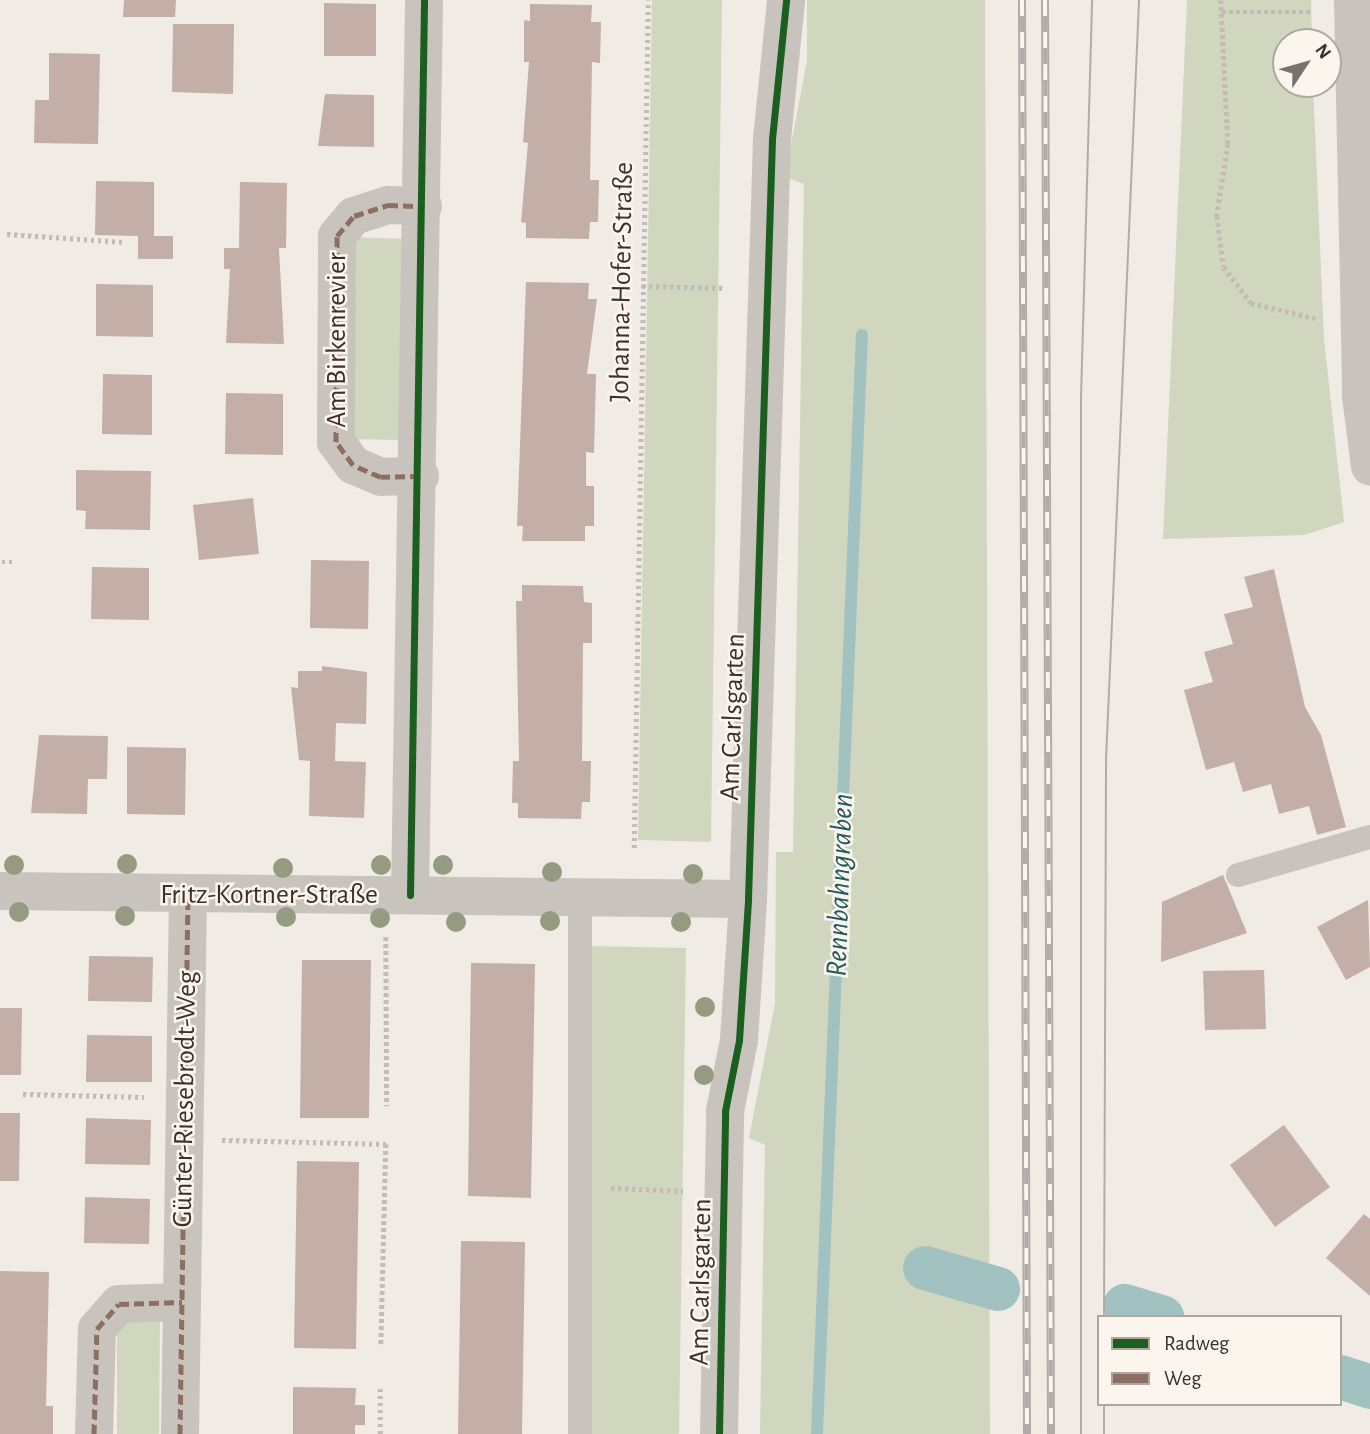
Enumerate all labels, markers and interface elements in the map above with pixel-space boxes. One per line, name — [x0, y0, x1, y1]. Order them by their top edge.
north arrow — [1272, 28, 1342, 98]
text: N — [1311, 41, 1334, 62]
street label: Johanna-Hofer-Straße — [603, 162, 641, 402]
street label: Am Birkenrevier — [320, 252, 354, 428]
street label: Am Carlsgarten — [713, 633, 753, 801]
water label: Rennbahngraben — [819, 793, 861, 977]
street label: Fritz-Kortner-Straße — [160, 878, 378, 912]
street label: Günter-Riesebrodt-Weg — [166, 970, 204, 1228]
street label: Am Carlsgarten — [683, 1198, 719, 1366]
legend — [1097, 1315, 1342, 1406]
text: Radweg — [1164, 1333, 1229, 1354]
text: Weg — [1164, 1368, 1202, 1389]

